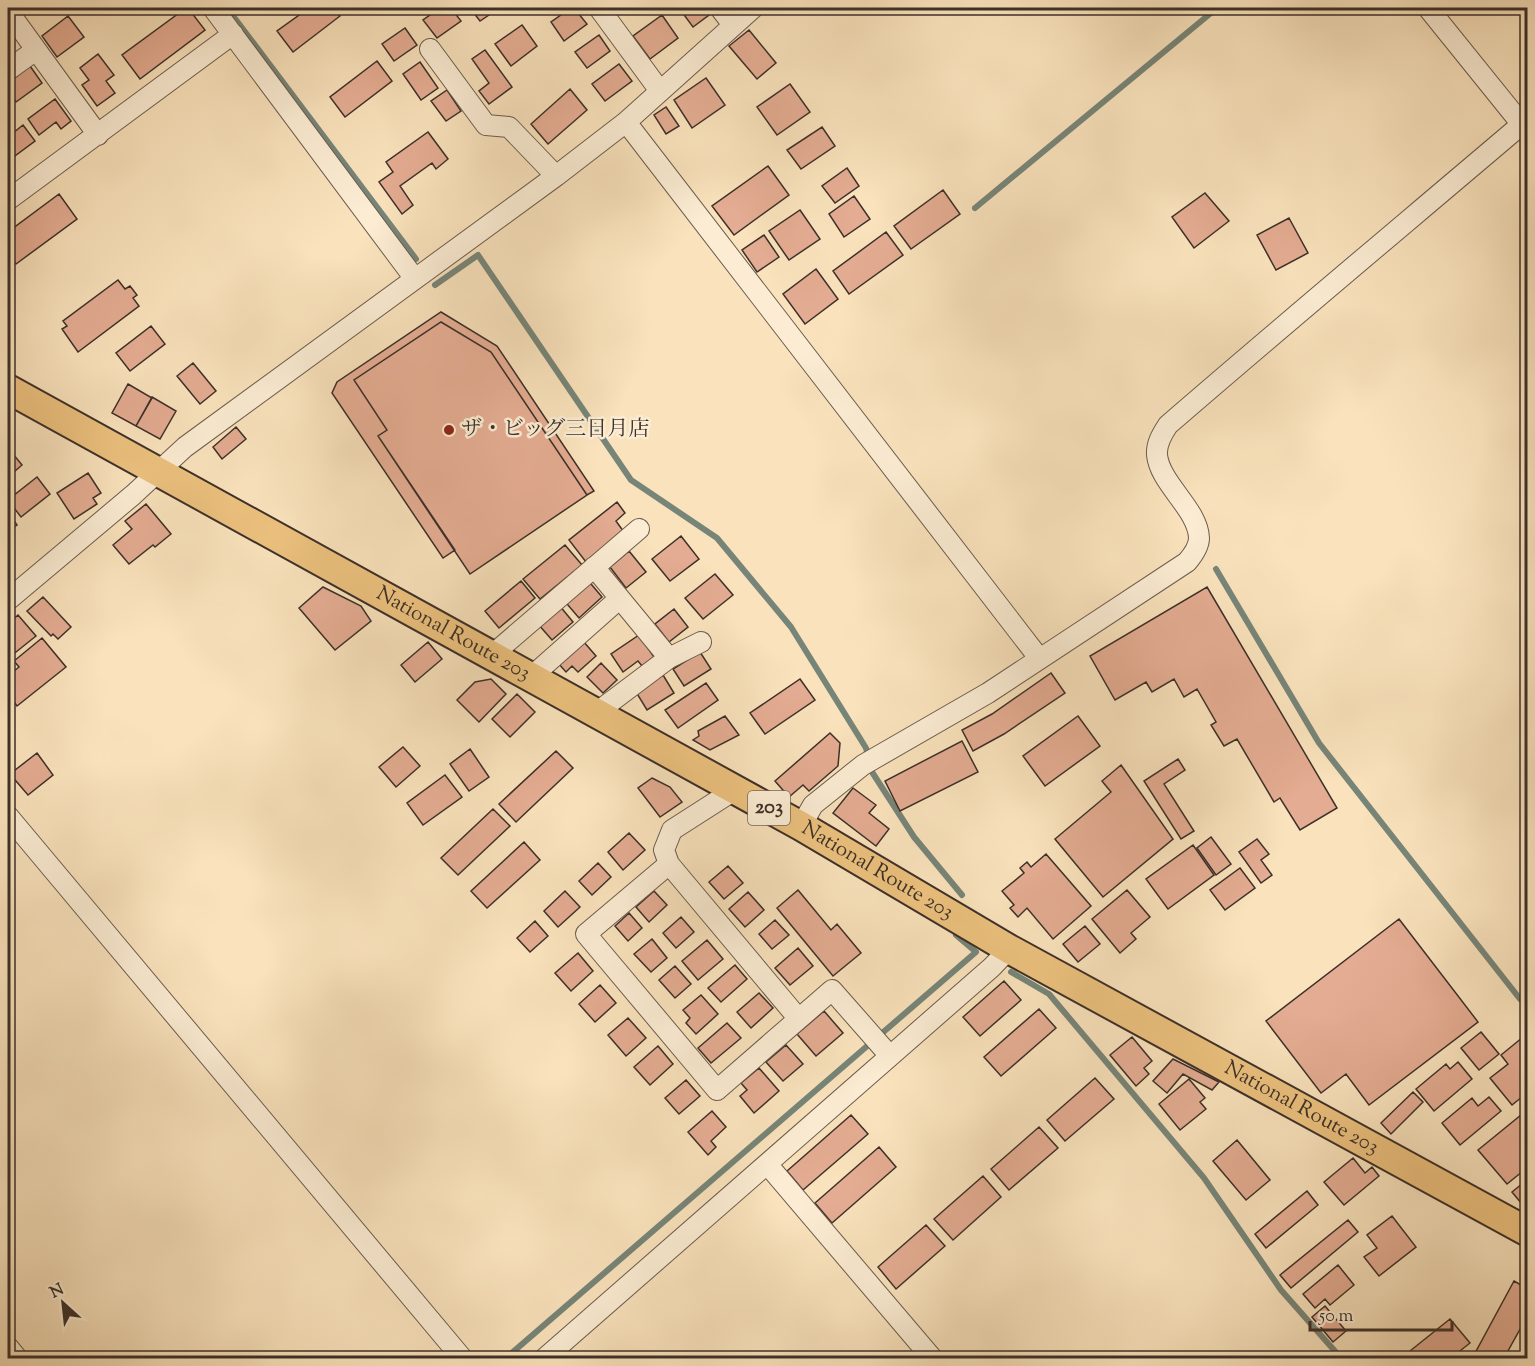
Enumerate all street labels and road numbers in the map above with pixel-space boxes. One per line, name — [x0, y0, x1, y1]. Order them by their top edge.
street label: National Route 203 — [370, 580, 536, 689]
road number: 203 — [748, 791, 790, 825]
street label: National Route 203 — [796, 814, 959, 928]
street label: National Route 203 — [1219, 1054, 1384, 1163]

